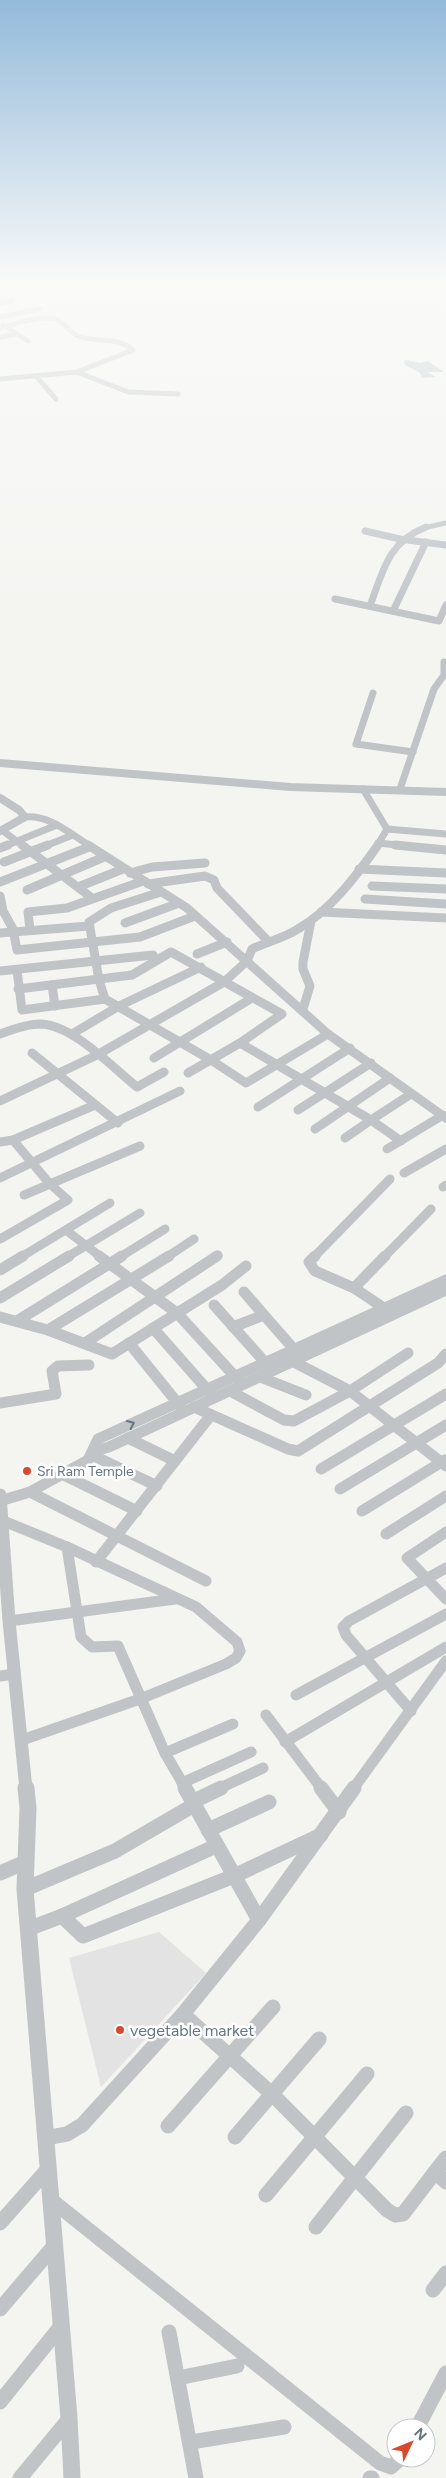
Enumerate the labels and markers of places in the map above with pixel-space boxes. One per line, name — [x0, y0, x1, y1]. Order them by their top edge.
place label: Sri Ram Temple — [37, 1463, 134, 1480]
marker: Sri Ram Temple — [21, 1465, 33, 1477]
place label: vegetable market — [130, 2021, 254, 2040]
marker: vegetable market — [114, 2024, 126, 2036]

